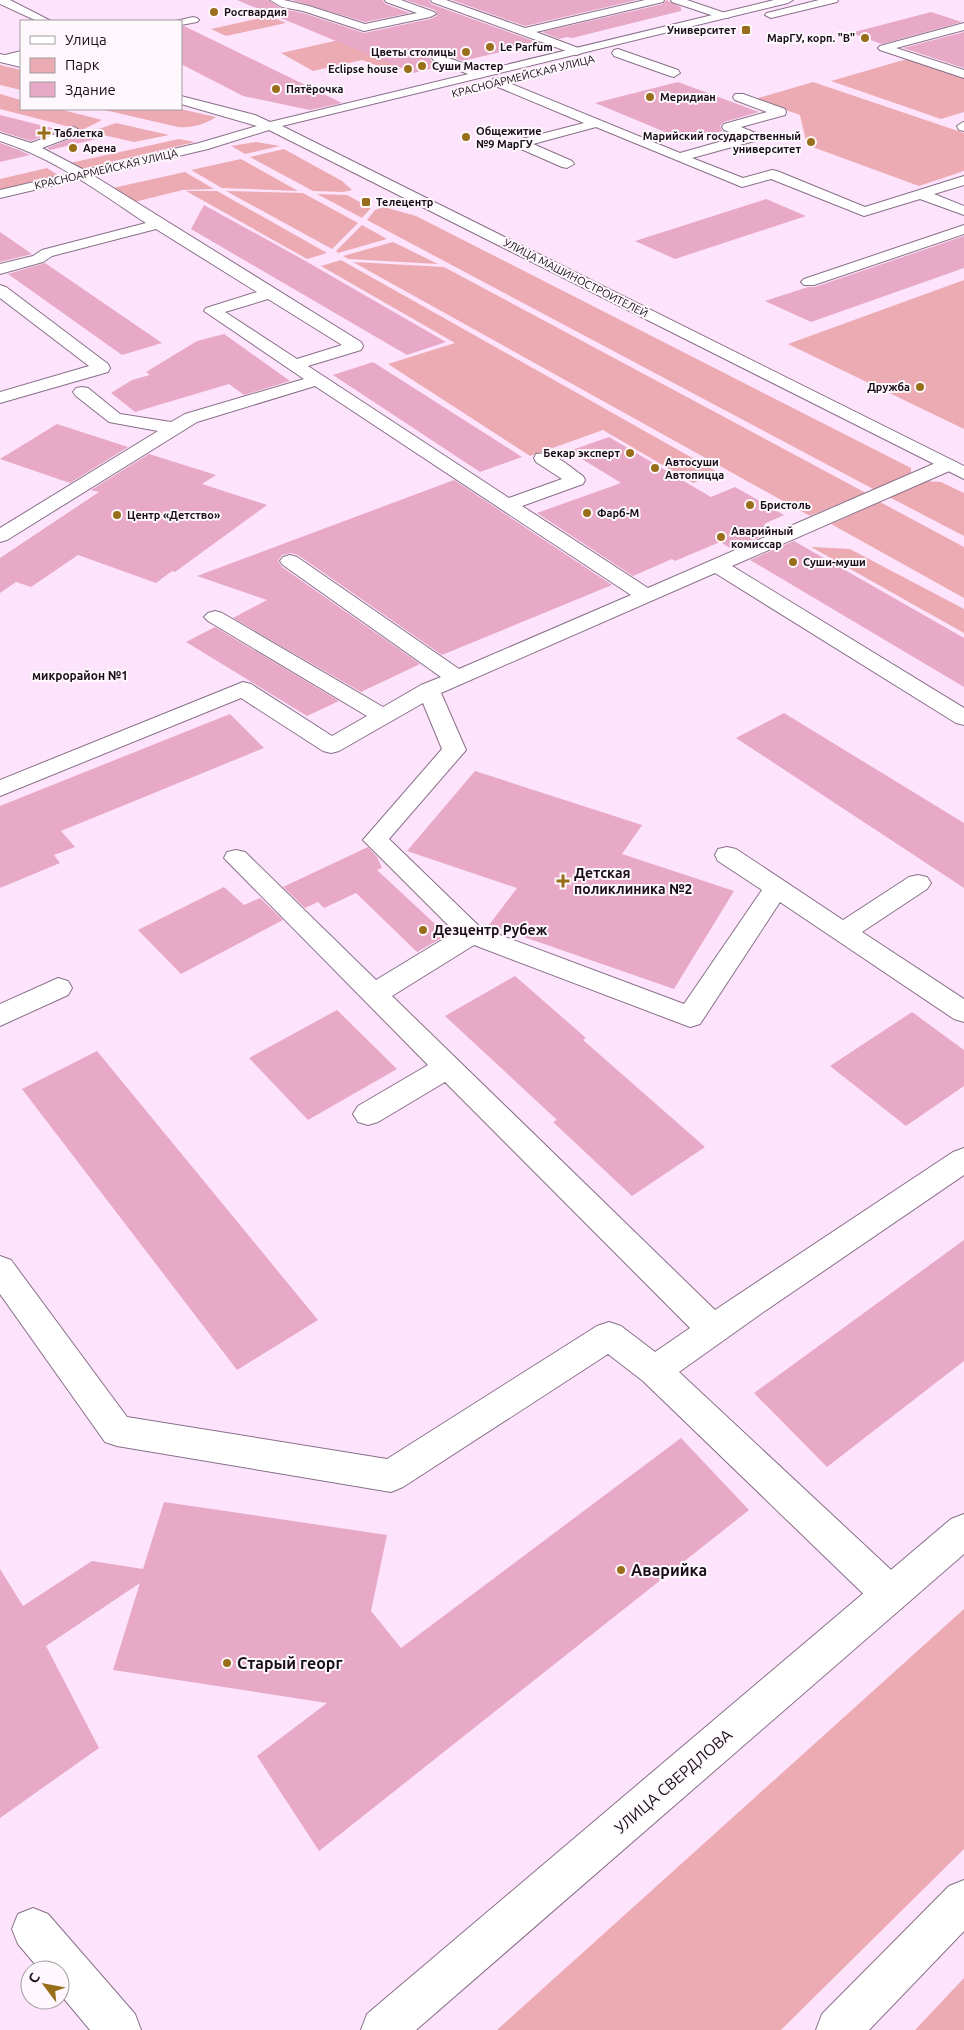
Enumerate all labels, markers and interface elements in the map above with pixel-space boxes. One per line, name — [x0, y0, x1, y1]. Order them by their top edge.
marker: Росгвардия — [208, 6, 220, 18]
place label: Росгвардия — [224, 6, 287, 18]
legend — [20, 20, 182, 110]
place label: Университет — [667, 24, 736, 36]
marker: Университет — [740, 24, 752, 36]
text: Улица — [65, 31, 107, 48]
place label: МарГУ, корп. "В" — [767, 32, 855, 44]
marker: МарГУ, корп. "В" — [859, 32, 871, 44]
marker: Le Parfum — [484, 41, 496, 53]
place label: Le Parfum — [500, 41, 553, 53]
place label: Цветы столицы — [371, 46, 456, 58]
marker: Цветы столицы — [460, 46, 472, 58]
street label: КРАСНОАРМЕЙСКАЯ УЛИЦА — [450, 52, 596, 100]
text: Парк — [65, 56, 100, 73]
marker: Суши Мастер — [416, 60, 428, 72]
place label: Суши Мастер — [432, 60, 504, 72]
place label: Eclipse house — [328, 63, 398, 75]
marker: Eclipse house — [402, 63, 414, 75]
text: Здание — [65, 81, 116, 98]
marker: Пятёрочка — [270, 83, 282, 95]
place label: Пятёрочка — [286, 83, 344, 95]
marker: Меридиан — [644, 91, 656, 103]
place label: Меридиан — [660, 91, 716, 103]
place label: Общежитие №9 МарГУ — [476, 125, 542, 150]
marker: Таблетка — [38, 127, 50, 139]
place label: Таблетка — [54, 127, 103, 139]
place label: Марийский государственный университет — [643, 130, 801, 155]
marker: Общежитие №9 МарГУ — [460, 131, 472, 143]
marker: Марийский государственный университет — [805, 136, 817, 148]
marker: Арена — [67, 142, 79, 154]
place label: Арена — [83, 142, 116, 154]
street label: КРАСНОАРМЕЙСКАЯ УЛИЦА — [33, 146, 180, 191]
marker: Телецентр — [360, 196, 372, 208]
place label: Телецентр — [376, 196, 434, 208]
street label: УЛИЦА МАШИНОСТРОИТЕЛЕЙ — [502, 236, 650, 320]
place label: Дружба — [867, 381, 910, 393]
marker: Дружба — [914, 381, 926, 393]
place label: Бекар эксперт — [543, 447, 620, 459]
marker: Бекар эксперт — [624, 447, 636, 459]
place label: Автосуши Автопицца — [665, 456, 724, 481]
marker: Автосуши Автопицца — [649, 462, 661, 474]
marker: Бристоль — [744, 499, 756, 511]
place label: Бристоль — [760, 499, 811, 511]
marker: Фарб-М — [581, 507, 593, 519]
place label: Фарб-М — [597, 507, 639, 519]
marker: Центр «Детство» — [111, 509, 123, 521]
place label: Центр «Детство» — [127, 509, 220, 521]
place label: Аварийный комиссар — [731, 525, 793, 550]
marker: Аварийный комиссар — [715, 531, 727, 543]
marker: Суши-муши — [787, 556, 799, 568]
place label: Суши-муши — [803, 556, 866, 568]
district label: микрорайон №1 — [32, 669, 128, 682]
place label: Детская поликлиника №2 — [574, 865, 693, 897]
marker: Детская поликлиника №2 — [556, 874, 570, 888]
place label: Дезцентр Рубеж — [433, 922, 548, 938]
marker: Дезцентр Рубеж — [417, 924, 429, 936]
place label: Аварийка — [631, 1561, 707, 1579]
marker: Аварийка — [615, 1564, 627, 1576]
place label: Старый георг — [237, 1654, 343, 1672]
marker: Старый георг — [221, 1657, 233, 1669]
street label: УЛИЦА СВЕРДЛОВА — [611, 1725, 736, 1837]
north arrow — [20, 1960, 70, 2010]
text: С — [25, 1970, 43, 1986]

